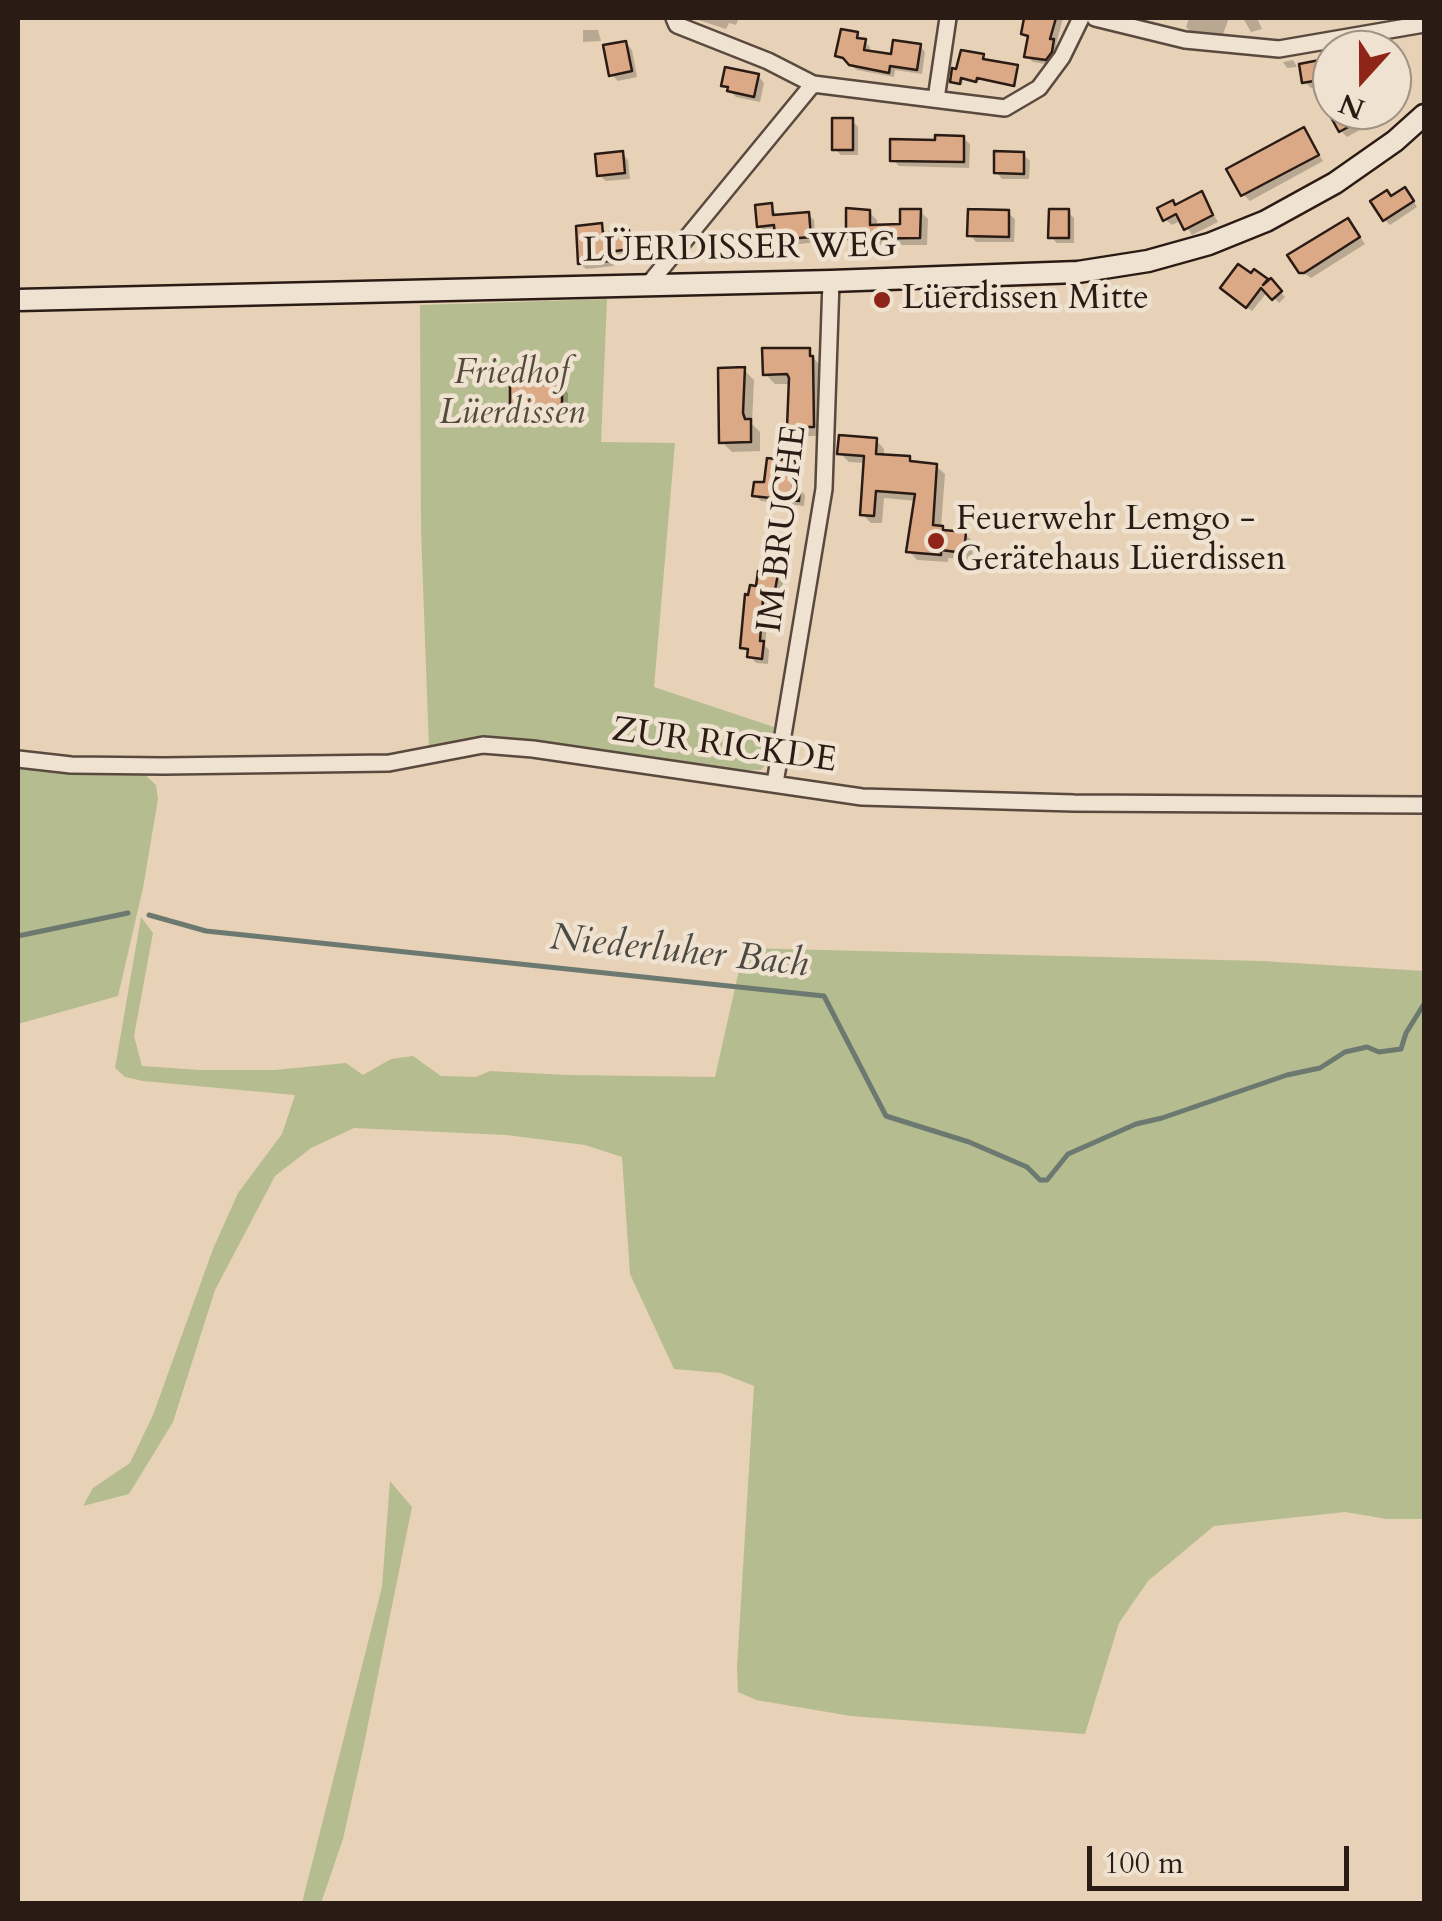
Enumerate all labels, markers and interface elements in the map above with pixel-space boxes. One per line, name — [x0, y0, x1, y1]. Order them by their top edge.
north arrow — [1312, 30, 1412, 130]
text: N — [1334, 84, 1370, 128]
street label: LÜERDISSER WEG — [583, 226, 897, 274]
place label: Lüerdissen Mitte — [902, 279, 1149, 321]
marker: Lüerdissen Mitte — [871, 289, 893, 311]
park label: Friedhof Lüerdissen — [439, 354, 585, 436]
street label: IM BRUCHE — [750, 423, 818, 635]
place label: Feuerwehr Lemgo - Gerätehaus Lüerdissen — [956, 500, 1286, 582]
marker: Feuerwehr Lemgo - Gerätehaus Lüerdissen — [925, 530, 947, 552]
street label: ZUR RICKDE — [609, 710, 839, 784]
water label: Niederluher Bach — [548, 917, 810, 989]
scale bar — [1092, 1826, 1354, 1888]
text: 100 m — [1104, 1843, 1184, 1884]

